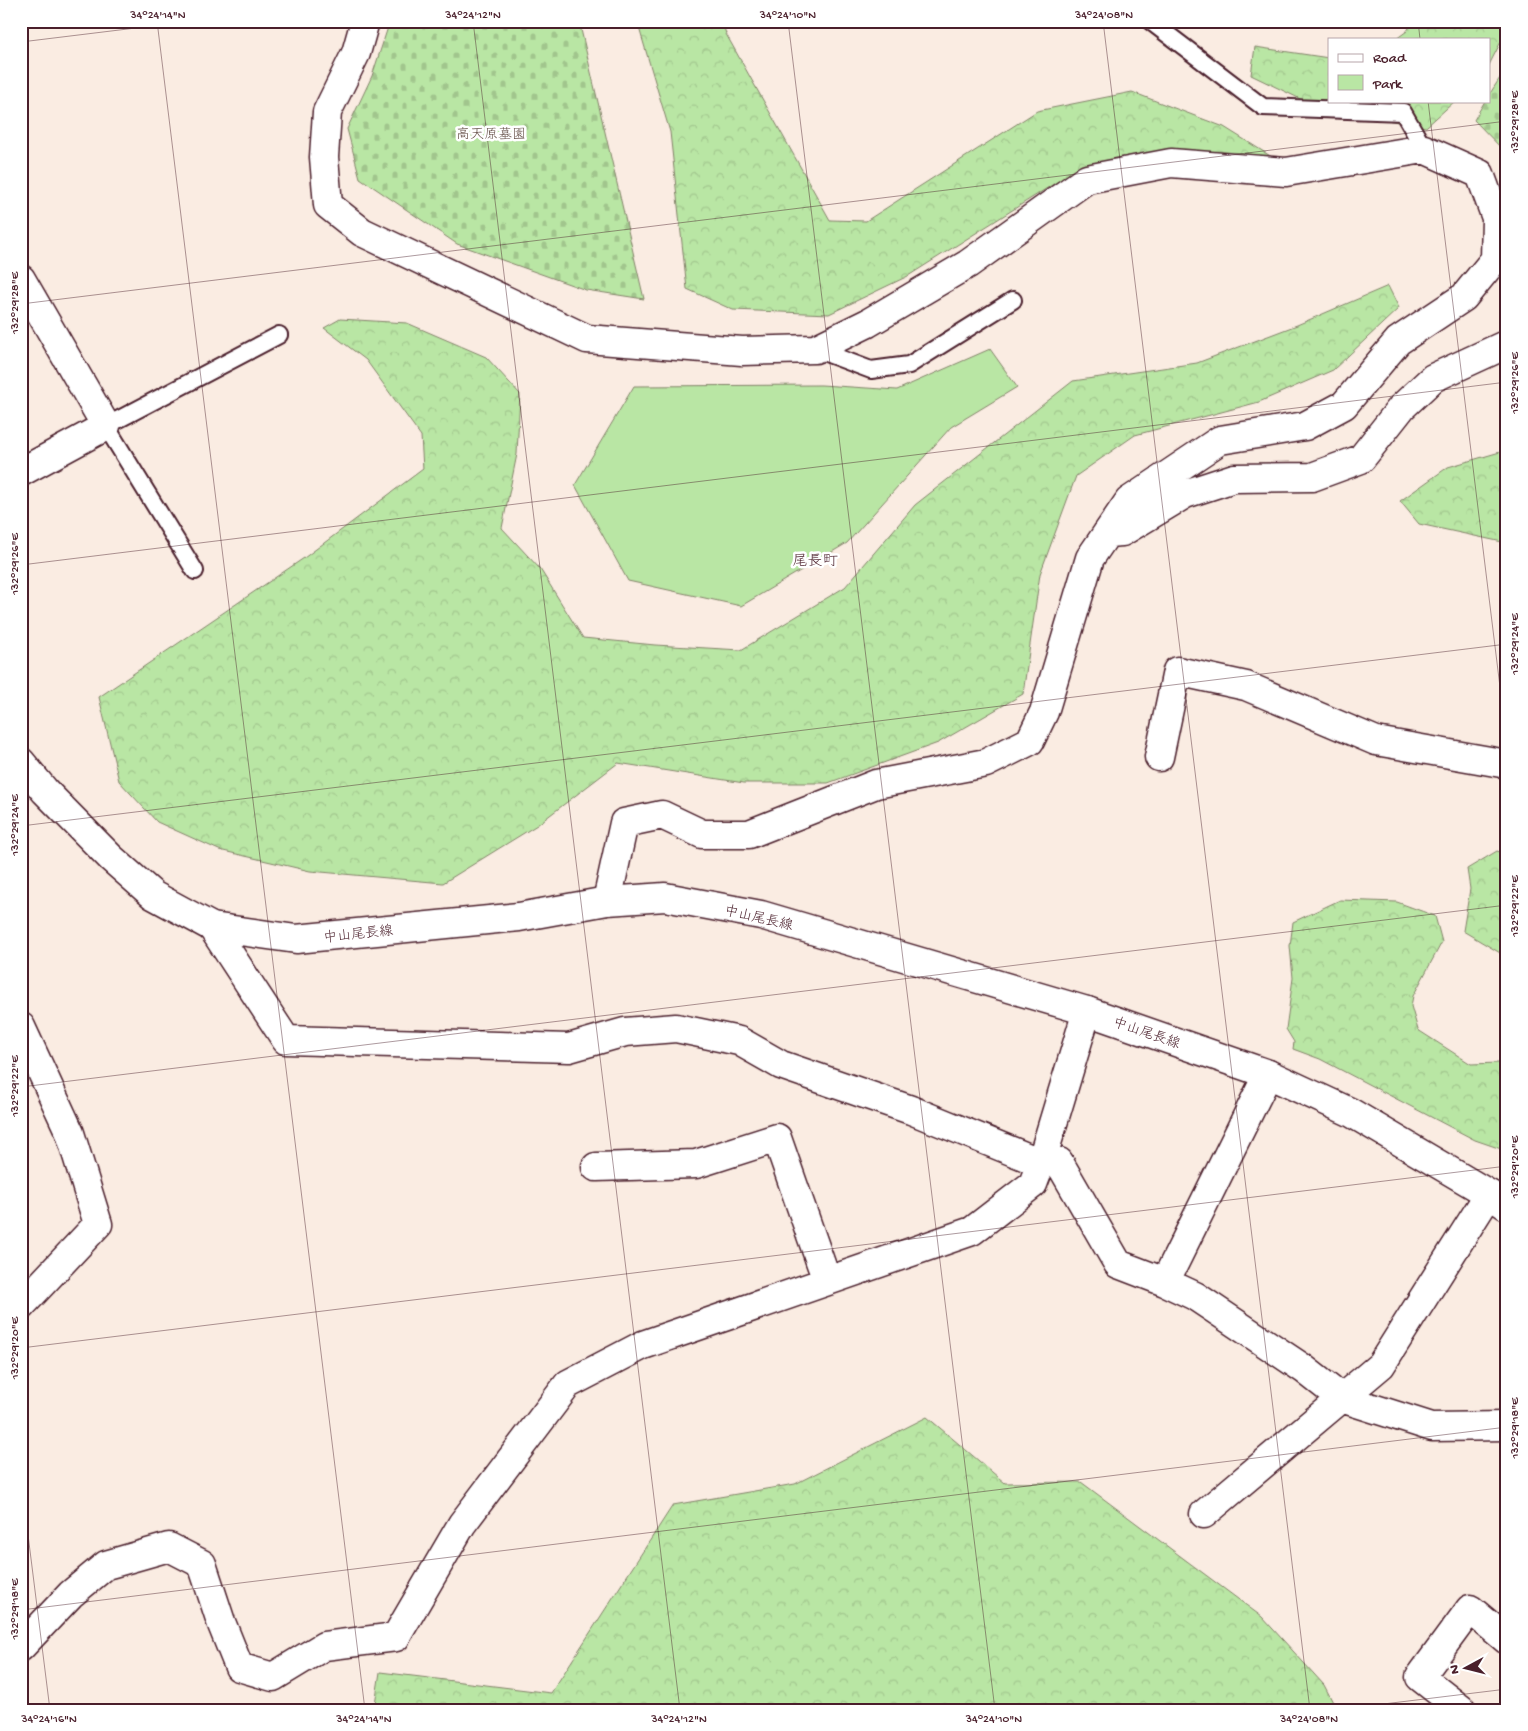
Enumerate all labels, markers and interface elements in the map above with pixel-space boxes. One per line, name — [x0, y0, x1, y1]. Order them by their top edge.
text: 34°24'14"N — [129, 9, 186, 23]
text: 34°24'12"N — [444, 9, 501, 23]
text: 34°24'10"N — [759, 9, 816, 23]
text: 34°24'08"N — [1074, 9, 1133, 23]
legend — [1328, 38, 1490, 102]
text: Road — [1373, 50, 1407, 68]
text: Park — [1372, 76, 1403, 94]
text: 132°29'28"E — [1509, 90, 1523, 154]
park label: 高天原墓園 — [456, 127, 526, 144]
text: 132°29'28"E — [9, 271, 23, 335]
text: 132°29'26"E — [1509, 352, 1523, 415]
text: 132°29'26"E — [9, 533, 23, 596]
district label: 尾長町 — [792, 553, 838, 571]
text: 132°29'24"E — [1509, 613, 1523, 676]
text: 132°29'24"E — [9, 794, 23, 857]
text: 132°29'22"E — [1509, 875, 1523, 938]
street label: 中山尾長線 — [722, 903, 794, 936]
street label: 中山尾長線 — [323, 923, 394, 948]
street label: 中山尾長線 — [1110, 1015, 1182, 1054]
text: 132°29'22"E — [9, 1055, 23, 1118]
text: 132°29'20"E — [1509, 1135, 1523, 1199]
text: 132°29'20"E — [9, 1316, 23, 1380]
text: 132°29'18"E — [1509, 1397, 1523, 1460]
text: 132°29'18"E — [9, 1578, 23, 1641]
north arrow — [1440, 1644, 1490, 1694]
text: N — [1447, 1664, 1465, 1675]
text: 34°24'16"N — [20, 1713, 77, 1727]
text: 34°24'14"N — [335, 1713, 392, 1727]
text: 34°24'12"N — [650, 1713, 707, 1727]
text: 34°24'10"N — [965, 1713, 1022, 1727]
text: 34°24'08"N — [1279, 1713, 1338, 1727]

